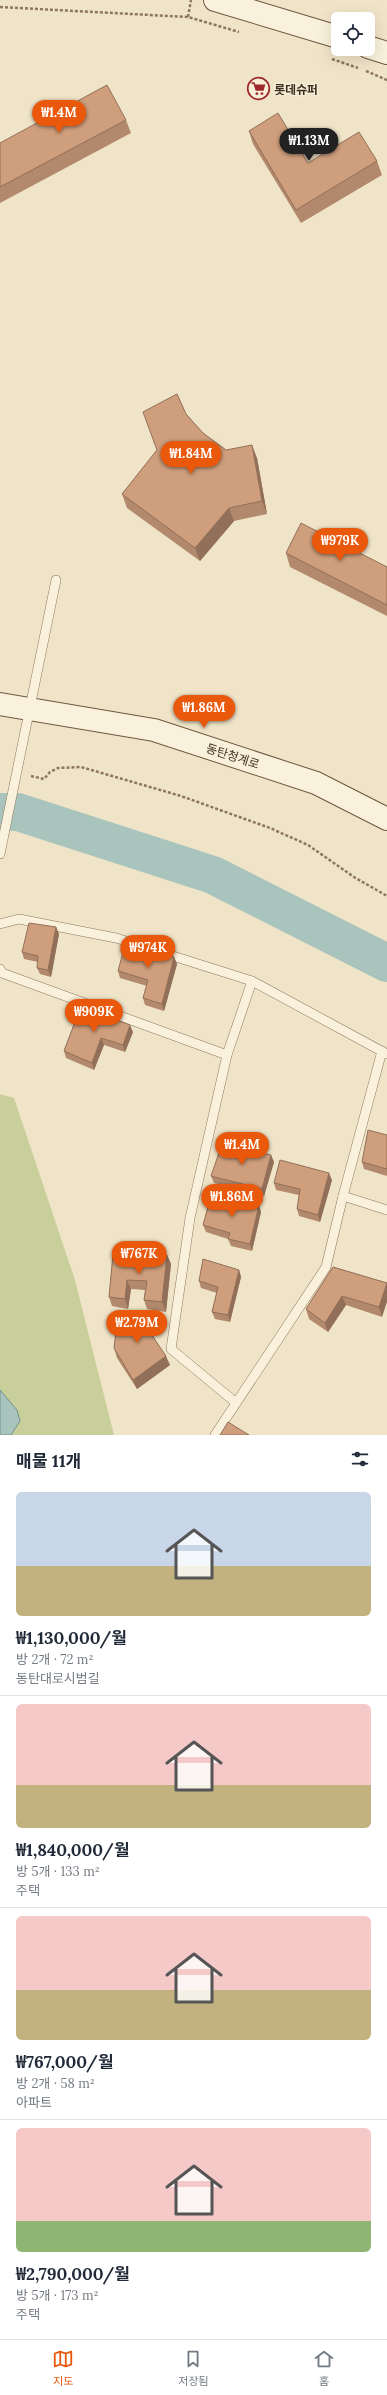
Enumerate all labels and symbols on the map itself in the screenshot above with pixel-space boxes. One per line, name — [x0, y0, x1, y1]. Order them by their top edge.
supermarket icon: 롯데슈퍼 — [245, 76, 271, 102]
place label: 롯데슈퍼 — [274, 82, 318, 97]
pin: ₩1.4M — [31, 100, 87, 134]
pin: ₩1.13M — [276, 128, 342, 162]
pin: ₩1.84M — [158, 441, 224, 475]
pin: ₩979K — [312, 528, 368, 562]
pin: ₩1.86M — [171, 695, 237, 729]
street label: 동탄청계로 — [204, 740, 262, 772]
pin: ₩974K — [120, 935, 176, 969]
pin: ₩909K — [66, 999, 122, 1033]
pin: ₩1.4M — [214, 1132, 270, 1166]
pin: ₩1.86M — [199, 1184, 265, 1218]
pin: ₩767K — [111, 1241, 167, 1275]
pin: ₩2.79M — [104, 1310, 170, 1344]

